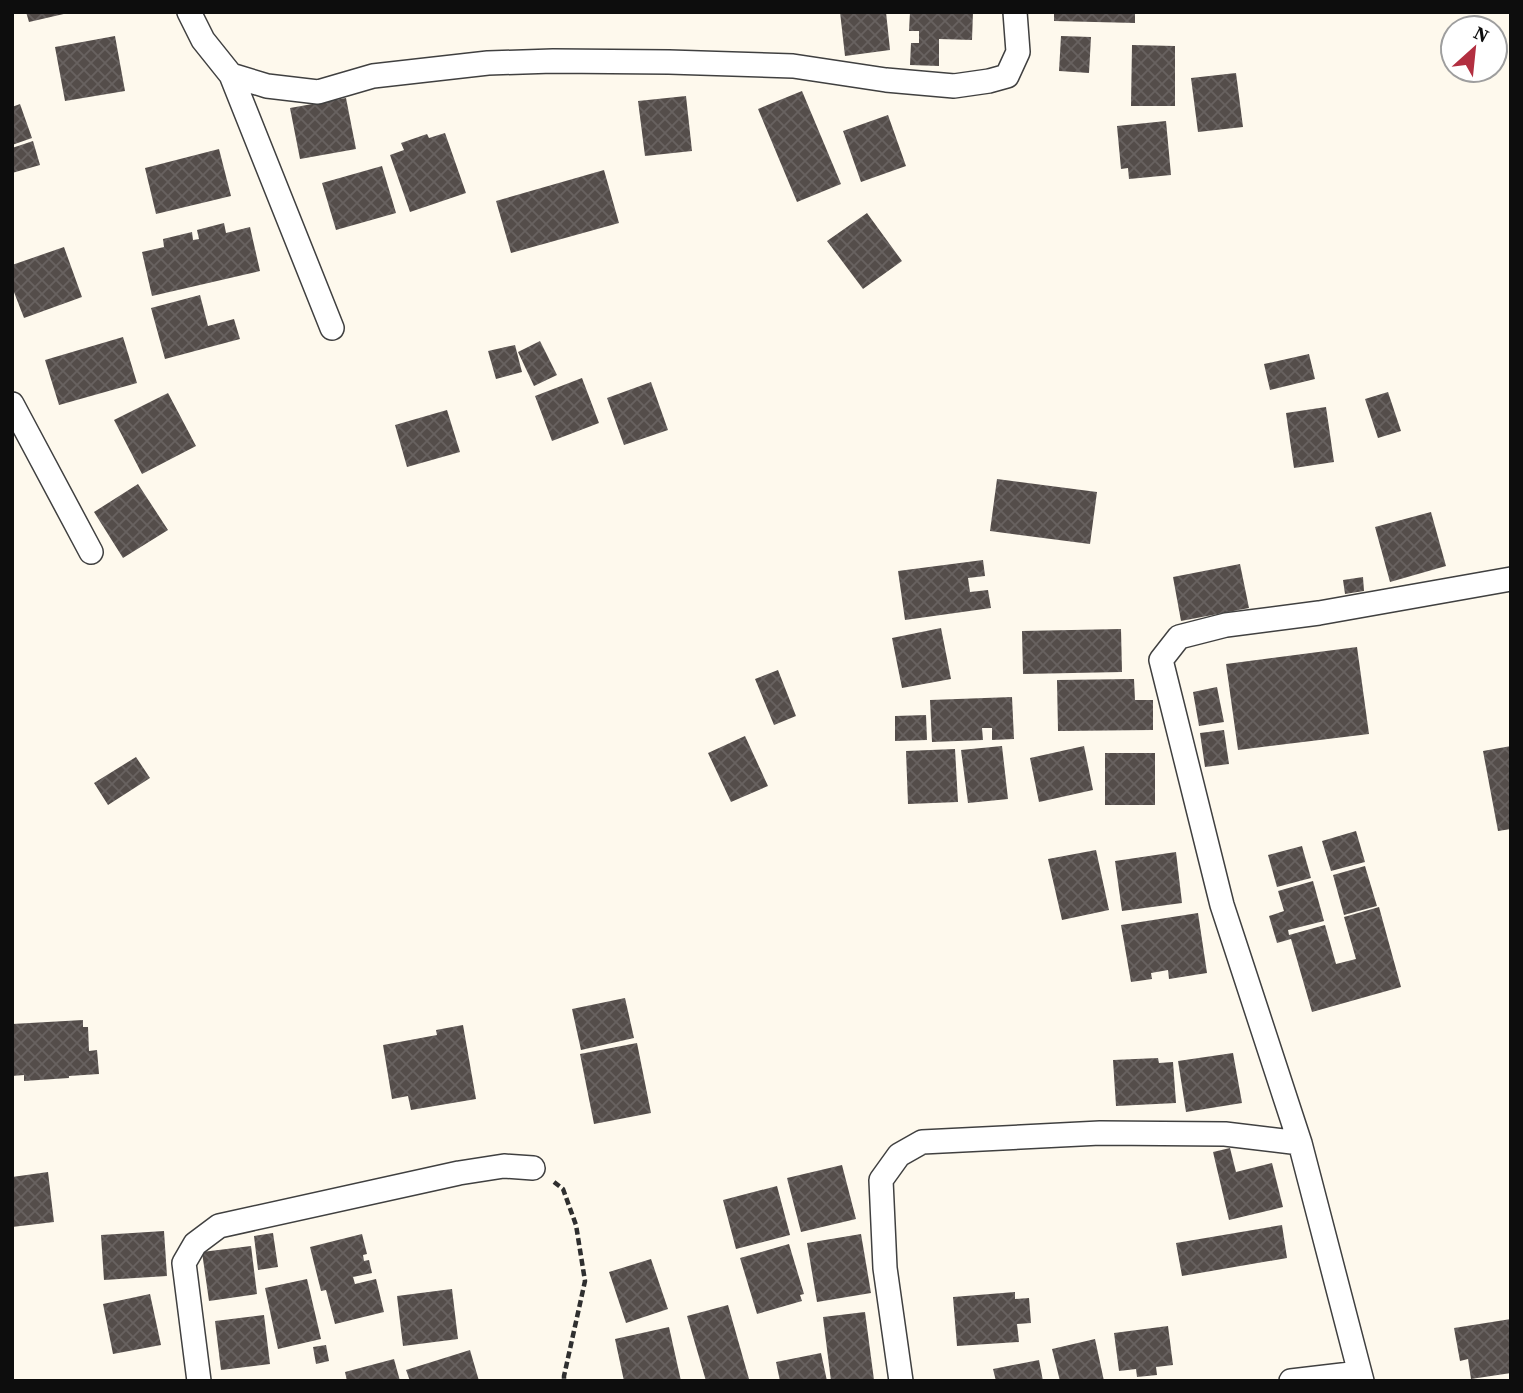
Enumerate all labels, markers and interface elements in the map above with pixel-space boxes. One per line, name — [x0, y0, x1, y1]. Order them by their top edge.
north arrow — [1439, 14, 1509, 84]
text: N — [1470, 19, 1494, 49]

